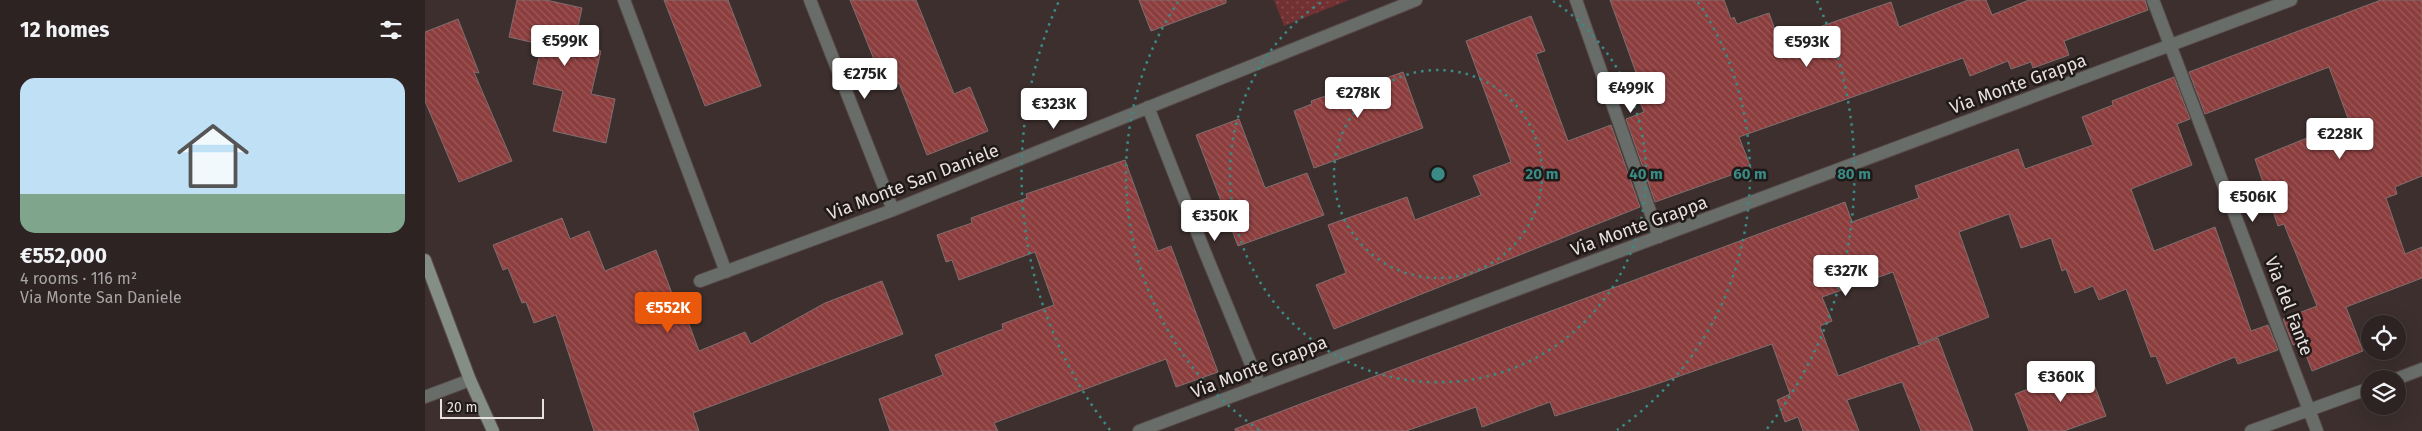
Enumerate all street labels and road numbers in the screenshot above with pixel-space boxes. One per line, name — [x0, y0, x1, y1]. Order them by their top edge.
street label: Via Monte Grappa — [1947, 49, 2089, 119]
street label: Via Monte San Daniele — [824, 139, 1002, 225]
street label: Via Monte Grappa — [1568, 191, 1710, 261]
street label: Via del Fante — [2260, 253, 2318, 359]
street label: Via Monte Grappa — [1188, 331, 1330, 403]

